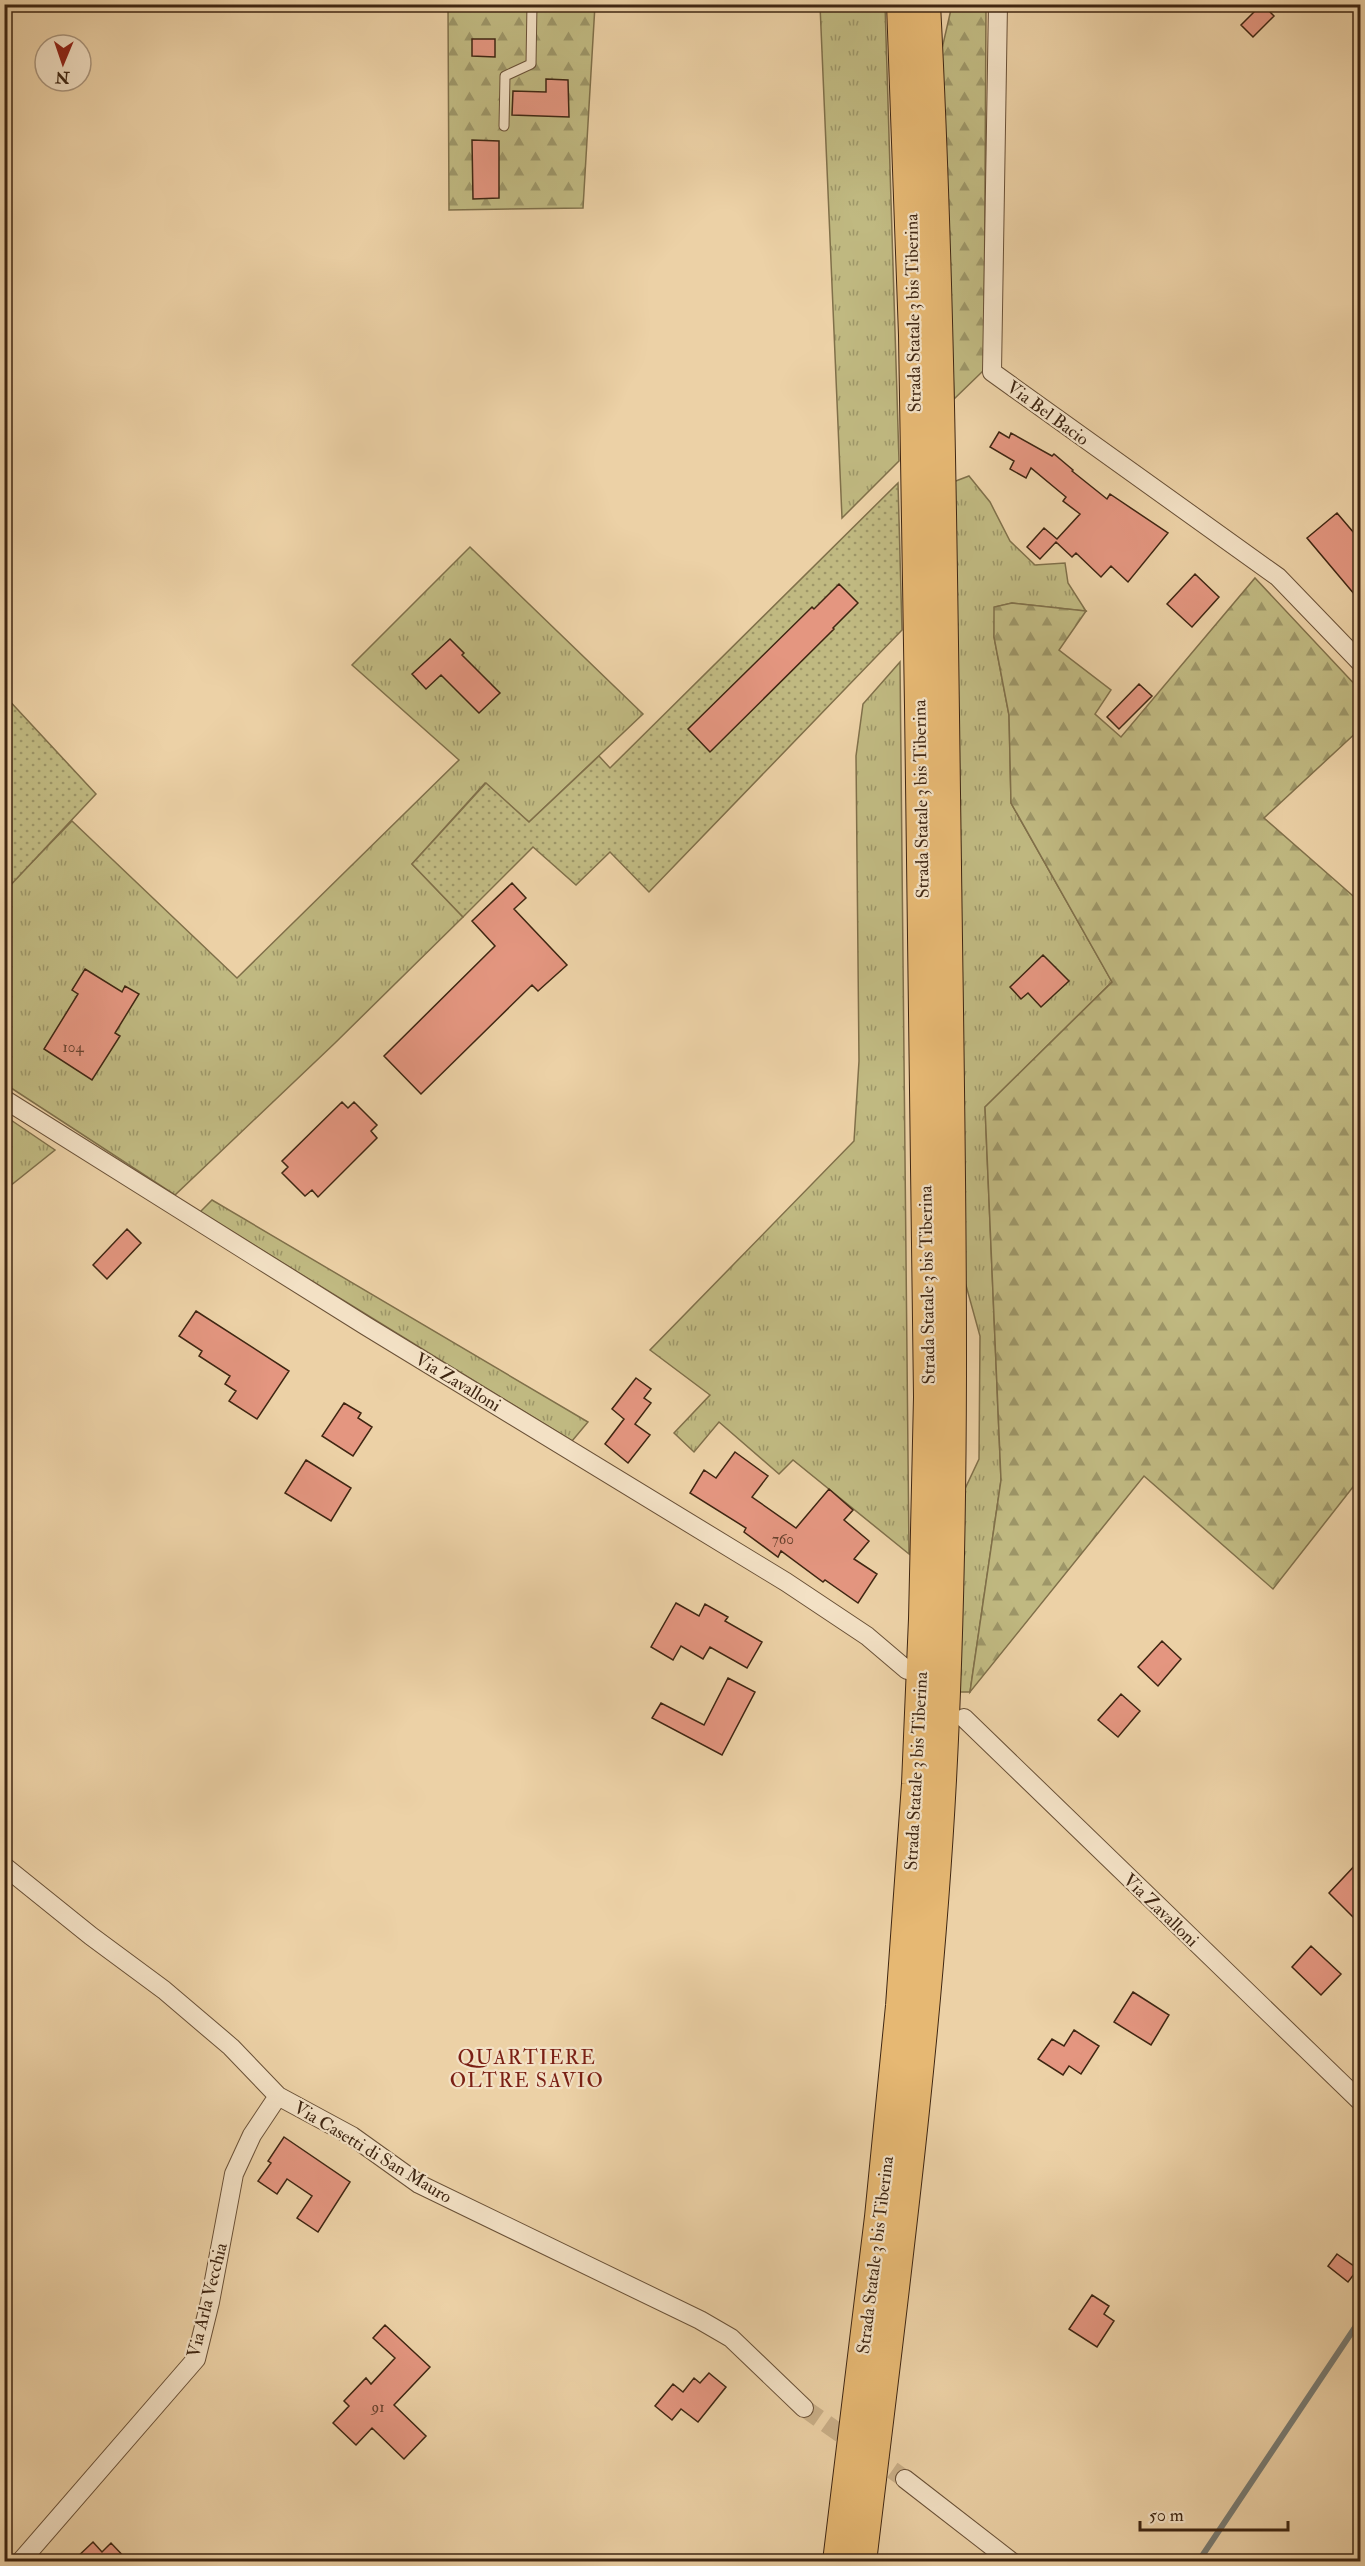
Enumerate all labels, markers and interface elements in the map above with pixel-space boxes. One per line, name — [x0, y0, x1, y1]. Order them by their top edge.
north arrow — [33, 33, 93, 93]
text: N — [54, 67, 71, 87]
street label: Strada Statale 3 bis Tiberina — [900, 213, 927, 413]
street label: Via Bel Bacio — [1002, 376, 1094, 451]
street label: Strada Statale 3 bis Tiberina — [908, 699, 935, 899]
house number: 104 — [63, 1038, 84, 1057]
street label: Strada Statale 3 bis Tiberina — [914, 1185, 941, 1385]
street label: Via Zavalloni — [411, 1348, 505, 1417]
house number: 760 — [772, 1530, 794, 1549]
street label: Strada Statale 3 bis Tiberina — [900, 1670, 933, 1871]
street label: Via Zavalloni — [1118, 1869, 1203, 1952]
district label: QUARTIERE OLTRE SAVIO — [450, 2045, 604, 2093]
street label: Via Casetti di San Mauro — [290, 2096, 456, 2209]
street label: Strada Statale 3 bis Tiberina — [852, 2154, 899, 2355]
street label: Via Arla Vecchia — [182, 2240, 233, 2360]
house number: 91 — [371, 2398, 385, 2417]
scale bar — [1140, 2494, 1288, 2532]
text: 50 m — [1149, 2504, 1184, 2527]

